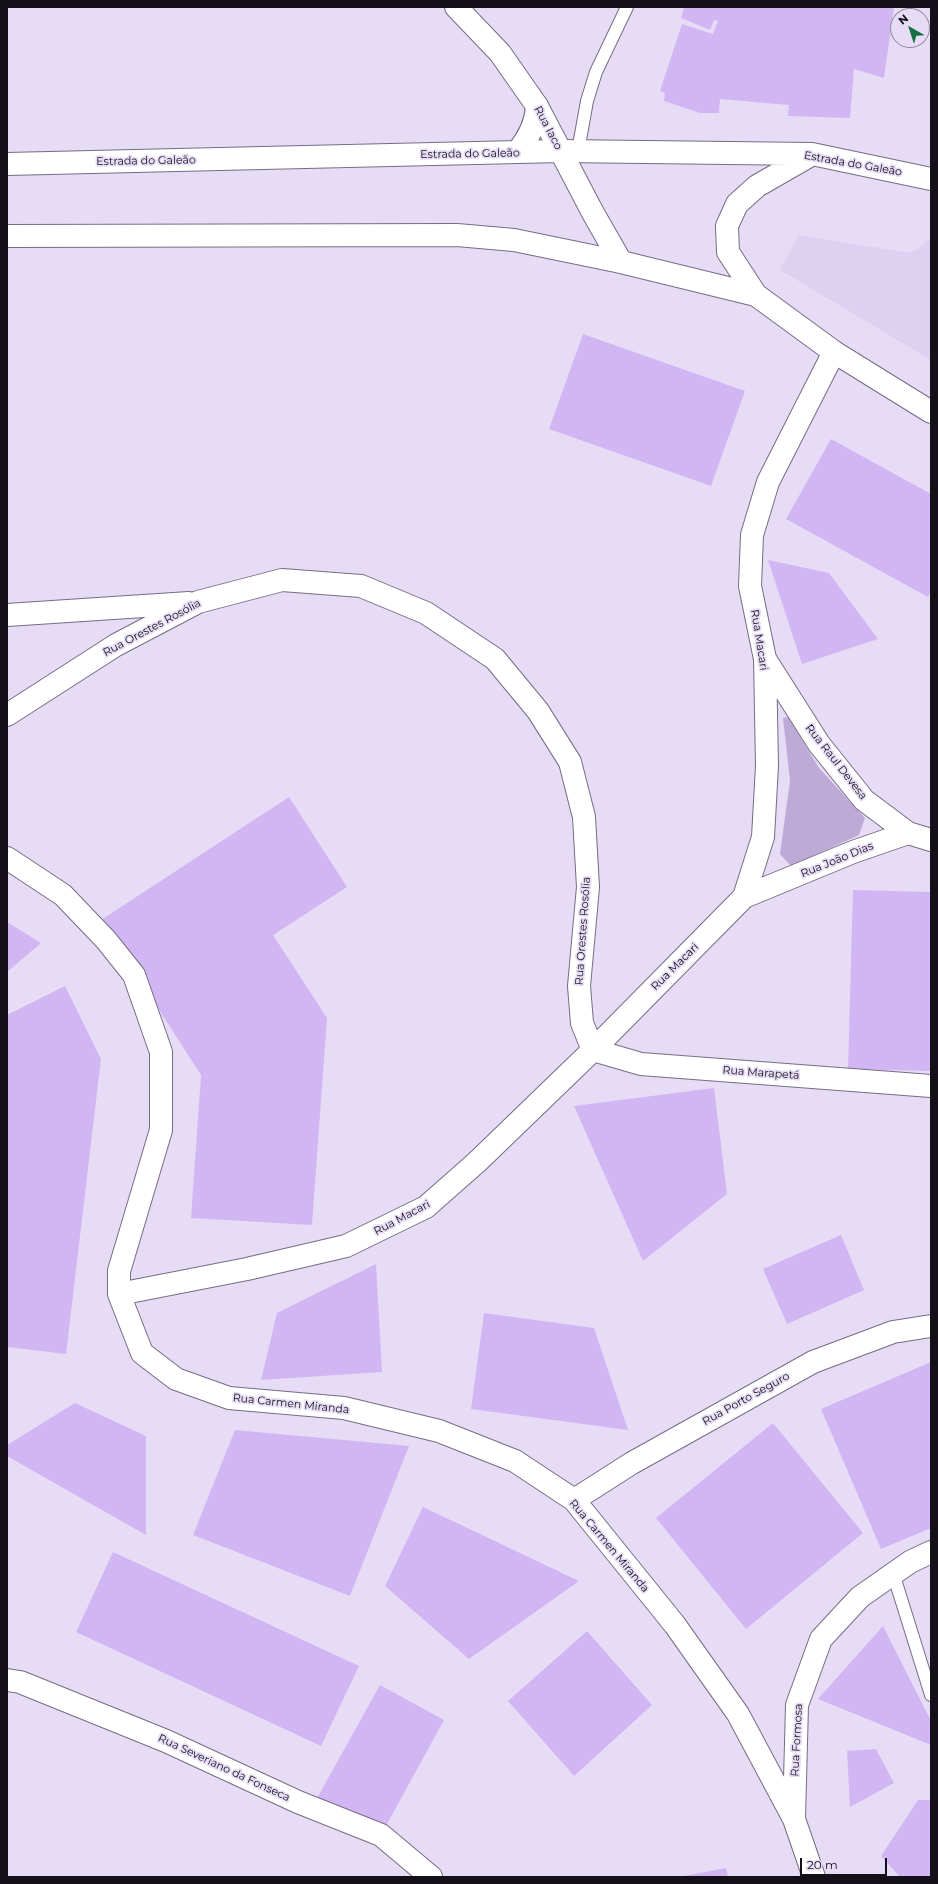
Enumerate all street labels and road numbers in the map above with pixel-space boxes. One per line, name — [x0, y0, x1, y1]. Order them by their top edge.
street label: Rua Iaco — [531, 104, 565, 152]
street label: Estrada do Galeão — [420, 147, 520, 161]
street label: Estrada do Galeão — [803, 149, 903, 179]
street label: Estrada do Galeão — [96, 154, 196, 168]
street label: Rua Orestes Rosólia — [101, 597, 203, 659]
street label: Rua Macari — [748, 609, 770, 671]
street label: Rua Raul Devesa — [802, 722, 870, 802]
street label: Rua João Dias — [799, 839, 875, 881]
street label: Rua Orestes Rosólia — [573, 876, 593, 986]
street label: Rua Macari — [649, 941, 701, 993]
street label: Rua Marapetá — [722, 1064, 800, 1082]
street label: Rua Macari — [372, 1198, 432, 1238]
street label: Rua Porto Seguro — [700, 1370, 792, 1428]
street label: Rua Carmen Miranda — [232, 1391, 350, 1417]
street label: Rua Carmen Miranda — [566, 1497, 652, 1595]
street label: Rua Formosa — [788, 1703, 806, 1777]
street label: Rua Severiano da Fonseca — [156, 1732, 292, 1804]

